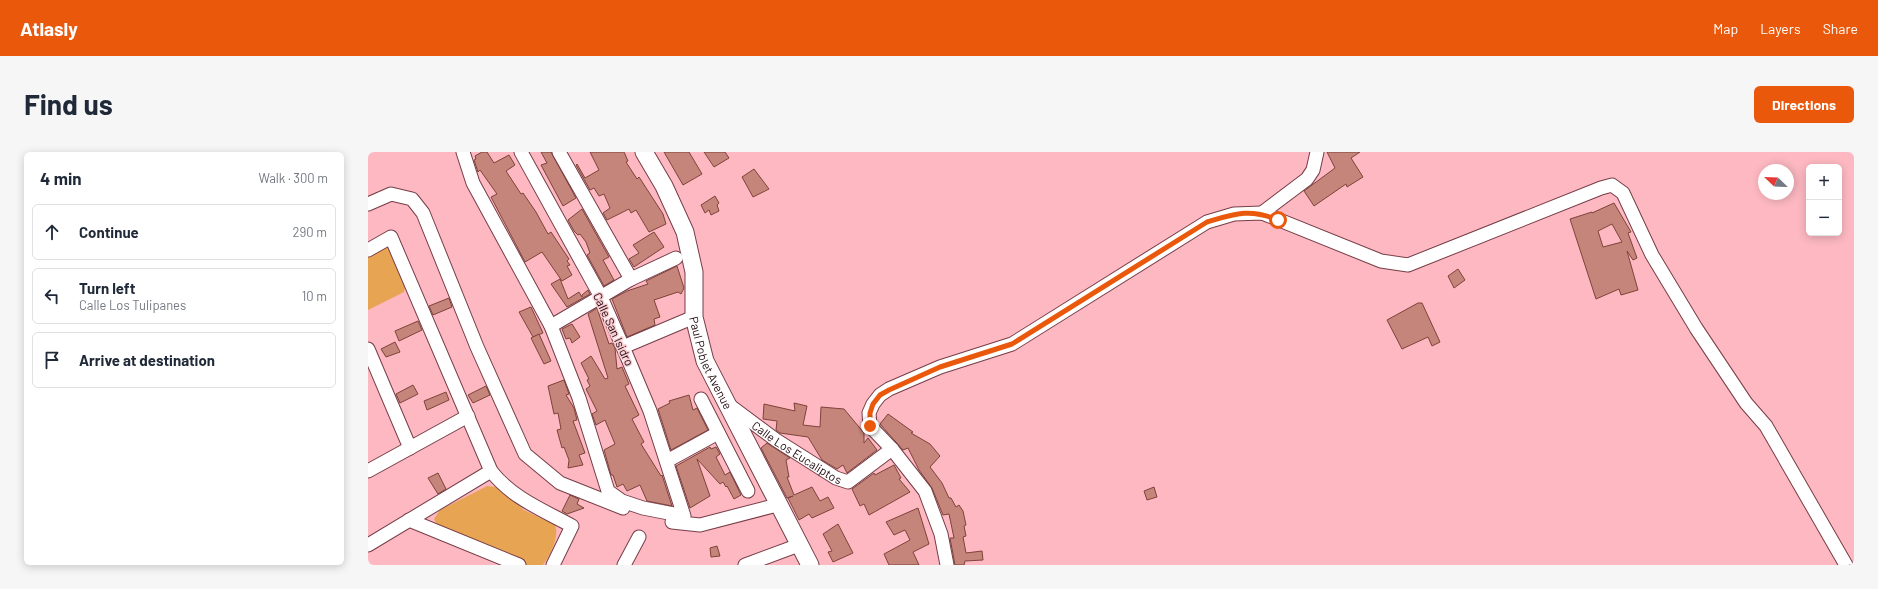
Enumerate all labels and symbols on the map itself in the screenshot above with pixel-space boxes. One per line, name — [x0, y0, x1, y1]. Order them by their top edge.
north arrow — [1758, 164, 1794, 200]
route start — [1269, 211, 1287, 229]
street label: Calle San Isidro — [591, 290, 637, 368]
street label: Paul Poblet Avenue — [687, 315, 736, 411]
route end — [861, 417, 879, 435]
street label: Calle Los Eucaliptos — [750, 418, 844, 486]

